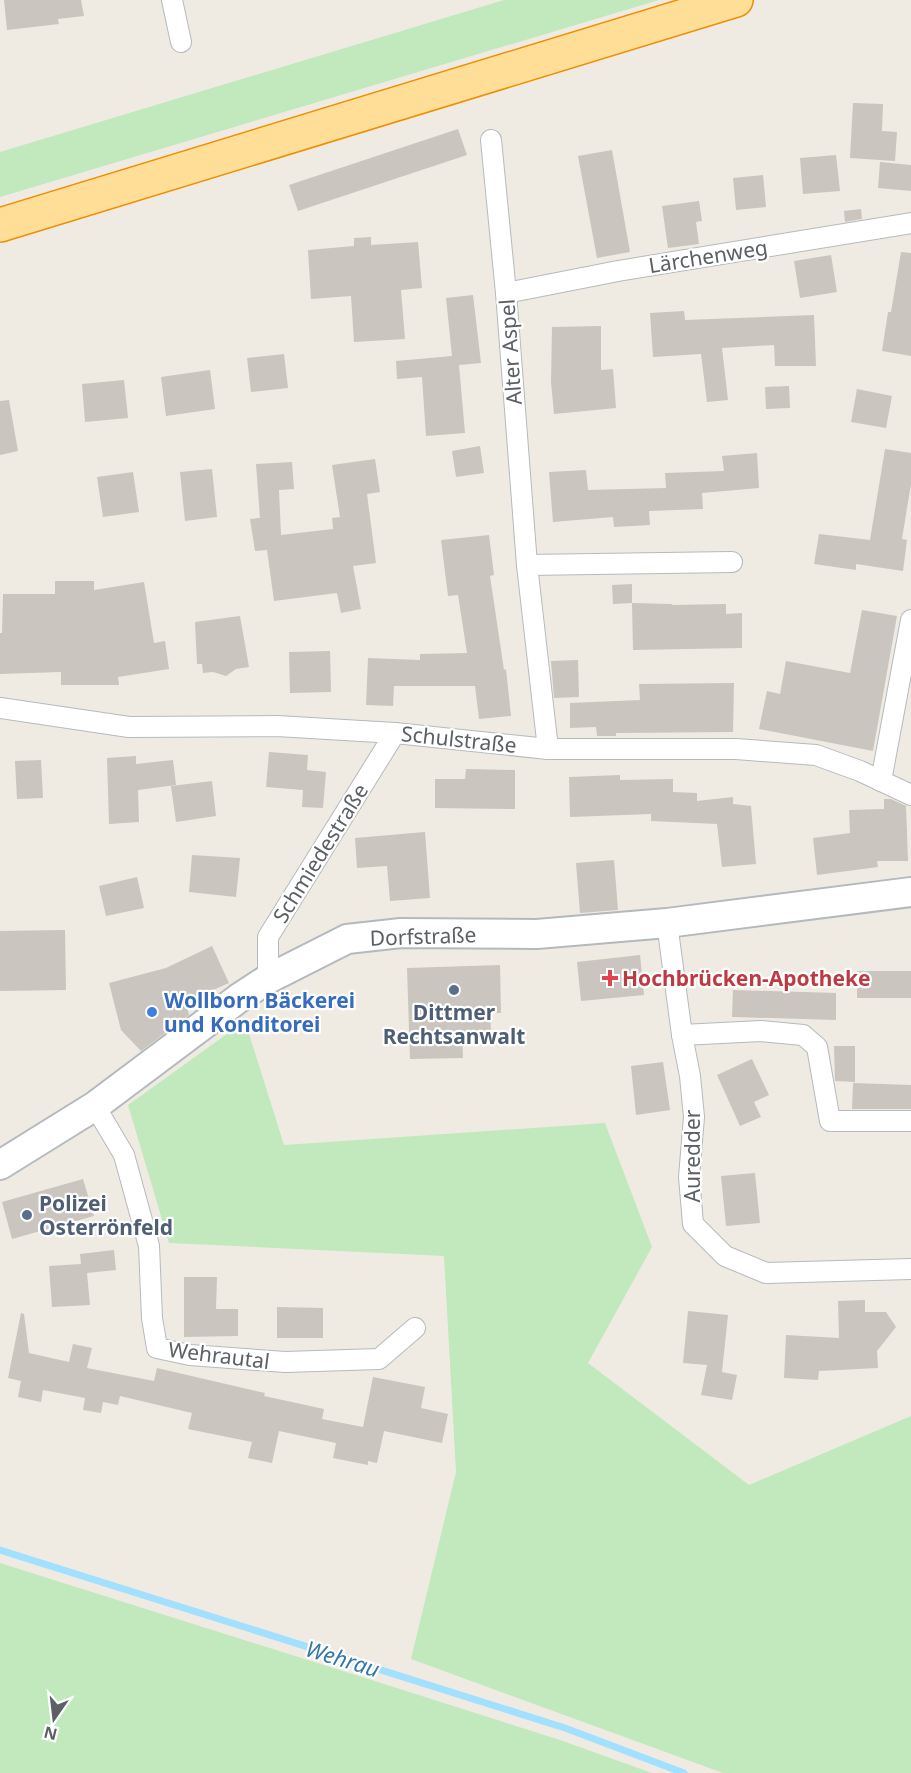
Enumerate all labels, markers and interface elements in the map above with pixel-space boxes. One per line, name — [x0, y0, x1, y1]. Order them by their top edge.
street label: Lärchenweg — [646, 233, 770, 279]
street label: Alter Aspel — [492, 298, 528, 406]
street label: Schulstraße — [400, 719, 518, 759]
street label: Schmiedestraße — [266, 778, 374, 928]
street label: Dorfstraße — [369, 920, 477, 952]
place label: Hochbrücken-Apotheke — [622, 964, 871, 992]
marker: Hochbrücken-Apotheke — [603, 971, 617, 985]
marker: Dittmer Rechtsanwalt — [447, 983, 461, 997]
place label: Wollborn Bäckerei und Konditorei — [164, 986, 355, 1038]
place label: Dittmer Rechtsanwalt — [383, 998, 525, 1050]
marker: Wollborn Bäckerei und Konditorei — [145, 1005, 159, 1019]
street label: Auredder — [678, 1109, 706, 1202]
place label: Polizei Osterrönfeld — [39, 1189, 173, 1241]
marker: Polizei Osterrönfeld — [20, 1208, 34, 1222]
street label: Wehrautal — [167, 1335, 271, 1375]
water label: Wehrau — [302, 1633, 384, 1683]
north arrow — [24, 1689, 84, 1749]
text: N — [41, 1721, 59, 1746]

